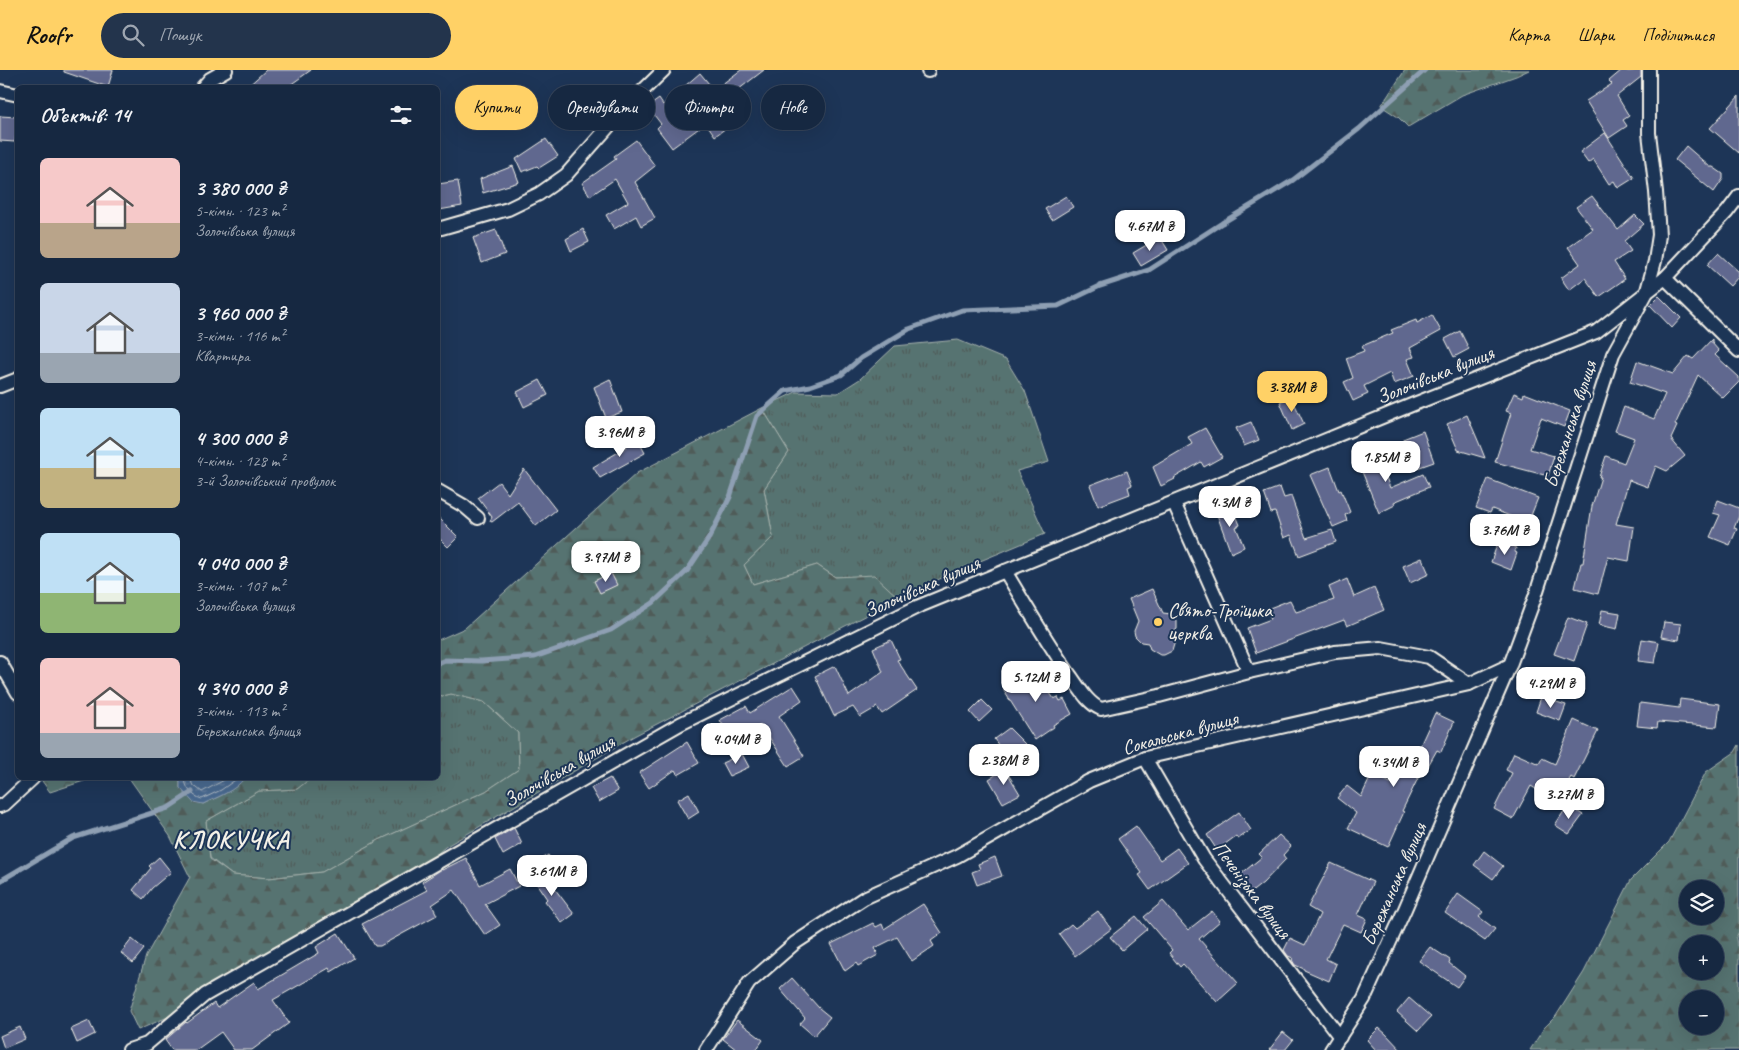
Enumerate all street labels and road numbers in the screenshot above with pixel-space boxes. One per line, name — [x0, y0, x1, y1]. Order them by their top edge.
street label: Золочівська вулиця — [1373, 340, 1498, 410]
street label: Бережанська вулиця — [1538, 357, 1603, 491]
street label: Золочівська вулиця — [860, 550, 985, 624]
street label: Сокальська вулиця — [1120, 705, 1242, 760]
street label: Золочівська вулиця — [499, 729, 620, 813]
street label: Бережанська вулиця — [1356, 818, 1433, 949]
street label: Печенізька вулиця — [1206, 836, 1297, 945]

